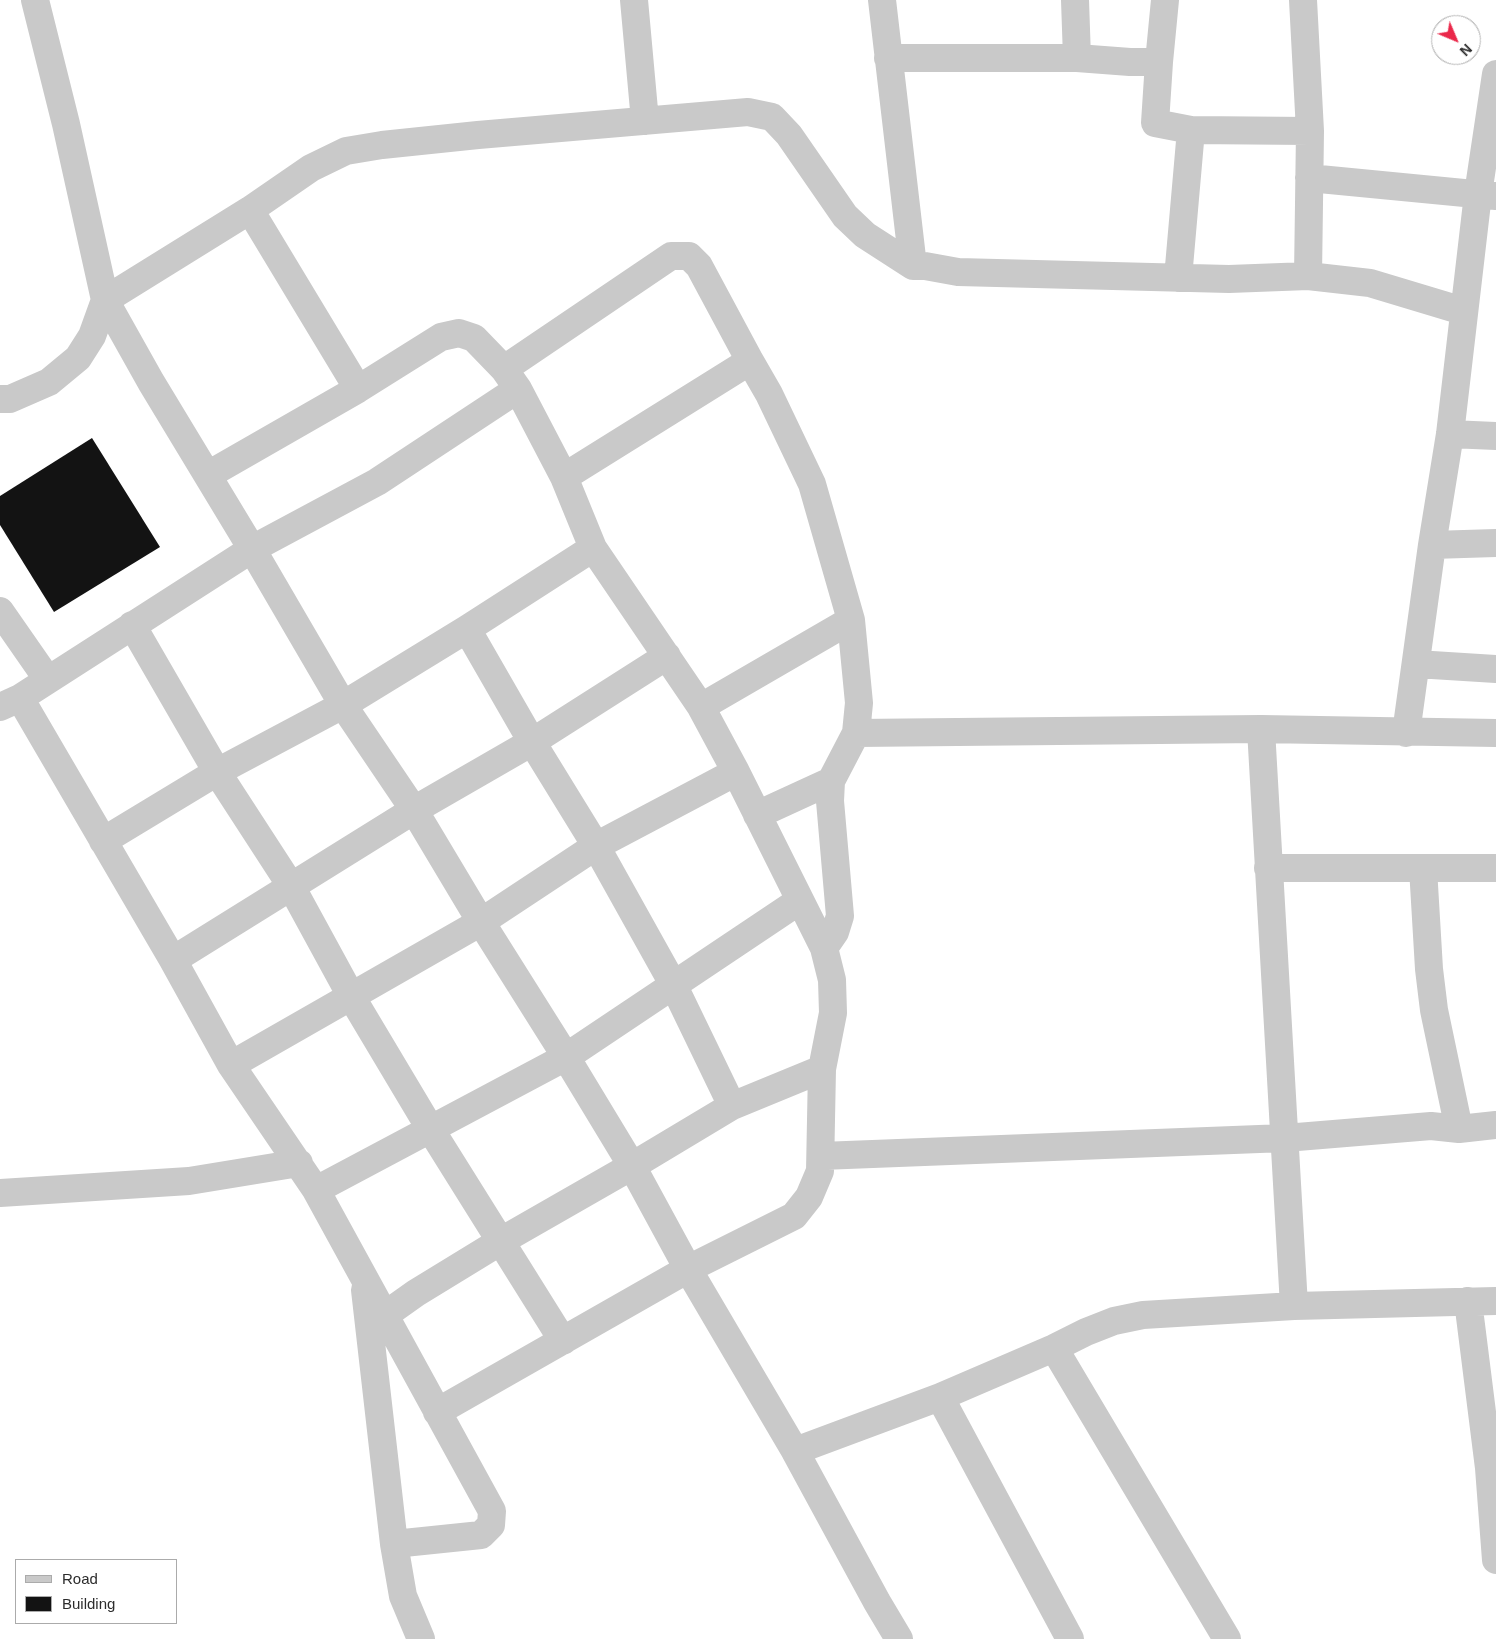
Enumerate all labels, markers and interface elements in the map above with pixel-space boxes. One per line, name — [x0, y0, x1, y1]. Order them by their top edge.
north arrow — [1431, 15, 1481, 65]
text: N — [1457, 41, 1475, 59]
legend — [15, 1559, 178, 1624]
text: Road — [62, 1570, 98, 1587]
text: Building — [62, 1595, 115, 1612]

